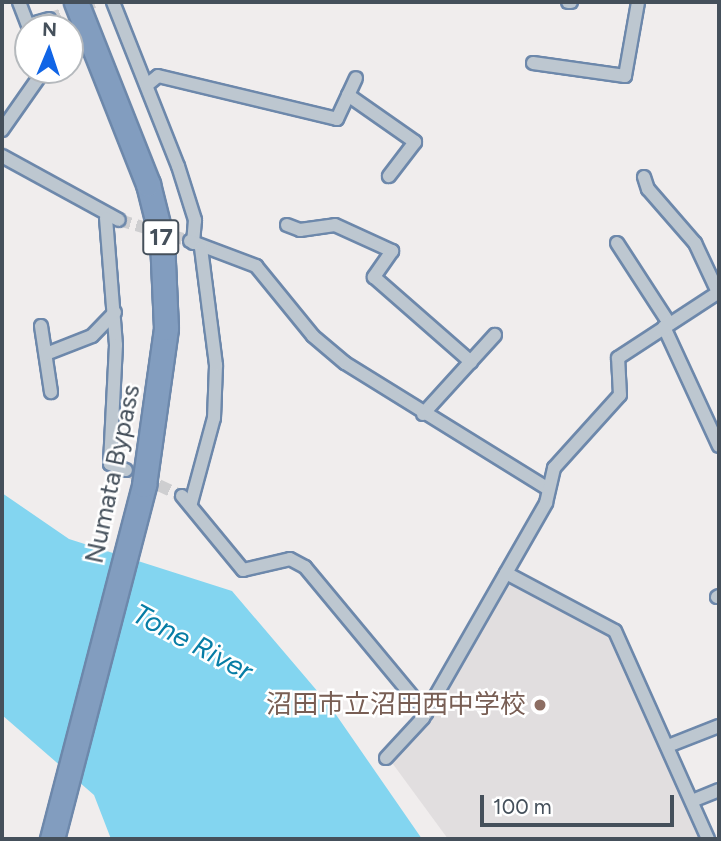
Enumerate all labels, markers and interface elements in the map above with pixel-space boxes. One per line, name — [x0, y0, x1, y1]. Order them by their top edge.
north arrow — [14, 14, 84, 84]
text: N — [42, 18, 57, 41]
road number: 17 — [142, 216, 180, 258]
street label: Numata Bypass — [79, 382, 147, 566]
water label: Tone River — [127, 596, 259, 688]
place label: 沼田市立沼田西中学校 — [266, 689, 526, 721]
marker: 沼田市立沼田西中学校 — [532, 697, 548, 713]
scale bar — [483, 782, 677, 826]
text: 100 m — [493, 794, 552, 819]

